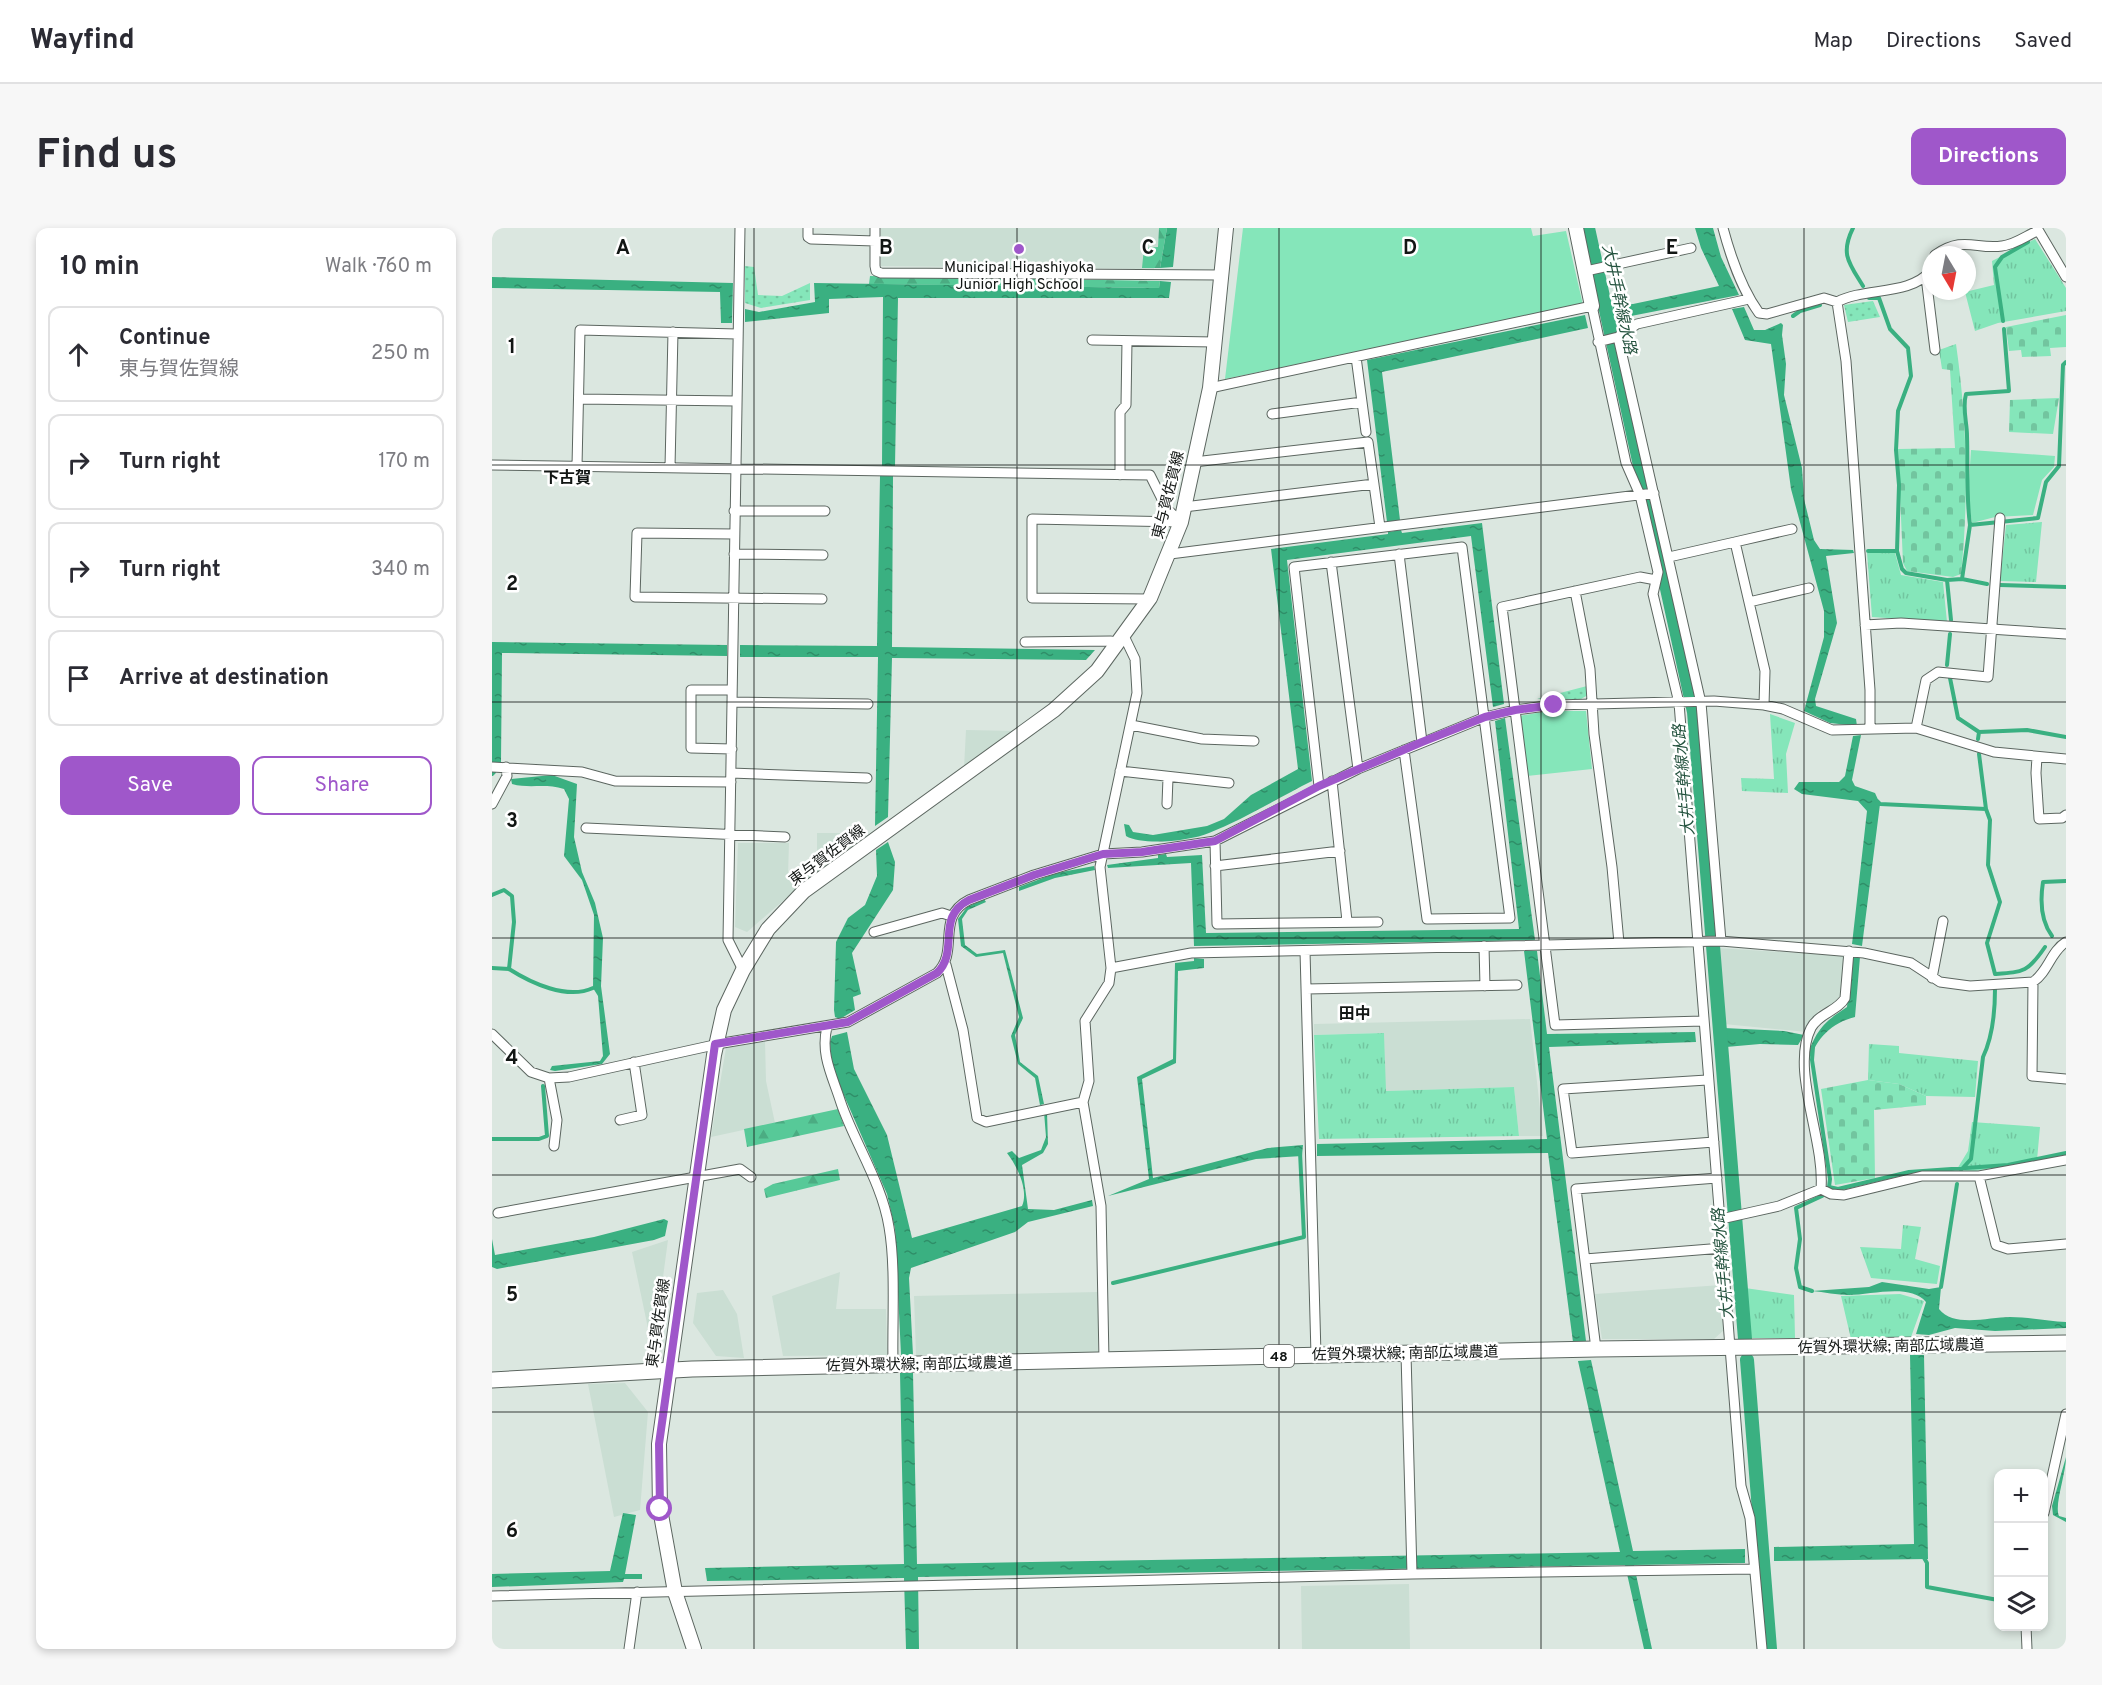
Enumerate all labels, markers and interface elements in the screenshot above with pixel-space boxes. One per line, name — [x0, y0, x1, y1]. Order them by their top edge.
text: Wayfind — [30, 23, 135, 59]
text: Map — [1813, 28, 1853, 55]
text: Directions — [1886, 28, 1981, 55]
text: Saved — [2014, 28, 2072, 55]
button: Directions — [1911, 128, 2066, 185]
text: Find us — [36, 130, 177, 183]
text: A — [616, 236, 630, 262]
text: B — [879, 236, 893, 262]
text: C — [1142, 236, 1154, 262]
text: D — [1403, 236, 1417, 262]
text: E — [1666, 236, 1678, 262]
marker: Municipal Higashiyoka Junior High School — [1012, 242, 1026, 256]
water label: 大井手幹線水路 — [1597, 243, 1640, 358]
north arrow — [1922, 246, 1976, 300]
text: 10 min — [60, 251, 140, 284]
text: Walk · 760 m — [325, 254, 432, 280]
place label: Municipal Higashiyoka Junior High School — [944, 259, 1094, 295]
text: Continue — [119, 325, 210, 352]
text: 1 — [508, 335, 516, 361]
icon: ahead — [62, 338, 95, 371]
text: 250 m — [371, 341, 430, 367]
text: 東与賀佐賀線 — [119, 357, 239, 383]
icon: right — [62, 446, 95, 479]
text: Turn right — [119, 449, 221, 476]
text: 170 m — [378, 449, 430, 475]
street label: 東与賀佐賀線 — [1149, 449, 1190, 541]
district label: 下古賀 — [543, 469, 591, 489]
icon: right — [62, 554, 95, 587]
text: Turn right — [119, 557, 221, 584]
text: 340 m — [371, 557, 430, 583]
text: 2 — [506, 572, 518, 598]
icon: arrive — [62, 662, 95, 695]
text: Arrive at destination — [119, 665, 329, 692]
route end — [1540, 691, 1566, 717]
water label: 大井手幹線水路 — [1670, 721, 1700, 836]
button: Save — [60, 756, 240, 815]
button: Share — [252, 756, 432, 815]
text: 3 — [506, 809, 518, 835]
street label: 東与賀佐賀線 — [786, 822, 870, 891]
district label: 田中 — [1339, 1005, 1371, 1025]
text: 4 — [506, 1046, 518, 1072]
water label: 大井手幹線水路 — [1709, 1205, 1739, 1320]
street label: 東与賀佐賀線 — [644, 1277, 675, 1369]
text: 5 — [506, 1283, 518, 1309]
street label: 佐賀外環状線; 南部広域農道 — [1797, 1335, 1985, 1359]
street label: 佐賀外環状線; 南部広域農道 — [1311, 1342, 1499, 1366]
road number: 48 — [1264, 1345, 1294, 1367]
street label: 佐賀外環状線; 南部広域農道 — [825, 1353, 1013, 1377]
map controls — [1994, 1469, 2048, 1631]
button: + — [1994, 1469, 2048, 1523]
route start — [646, 1495, 672, 1521]
text: 6 — [506, 1519, 518, 1545]
button: − — [1994, 1523, 2048, 1577]
button: layers — [1994, 1577, 2048, 1631]

